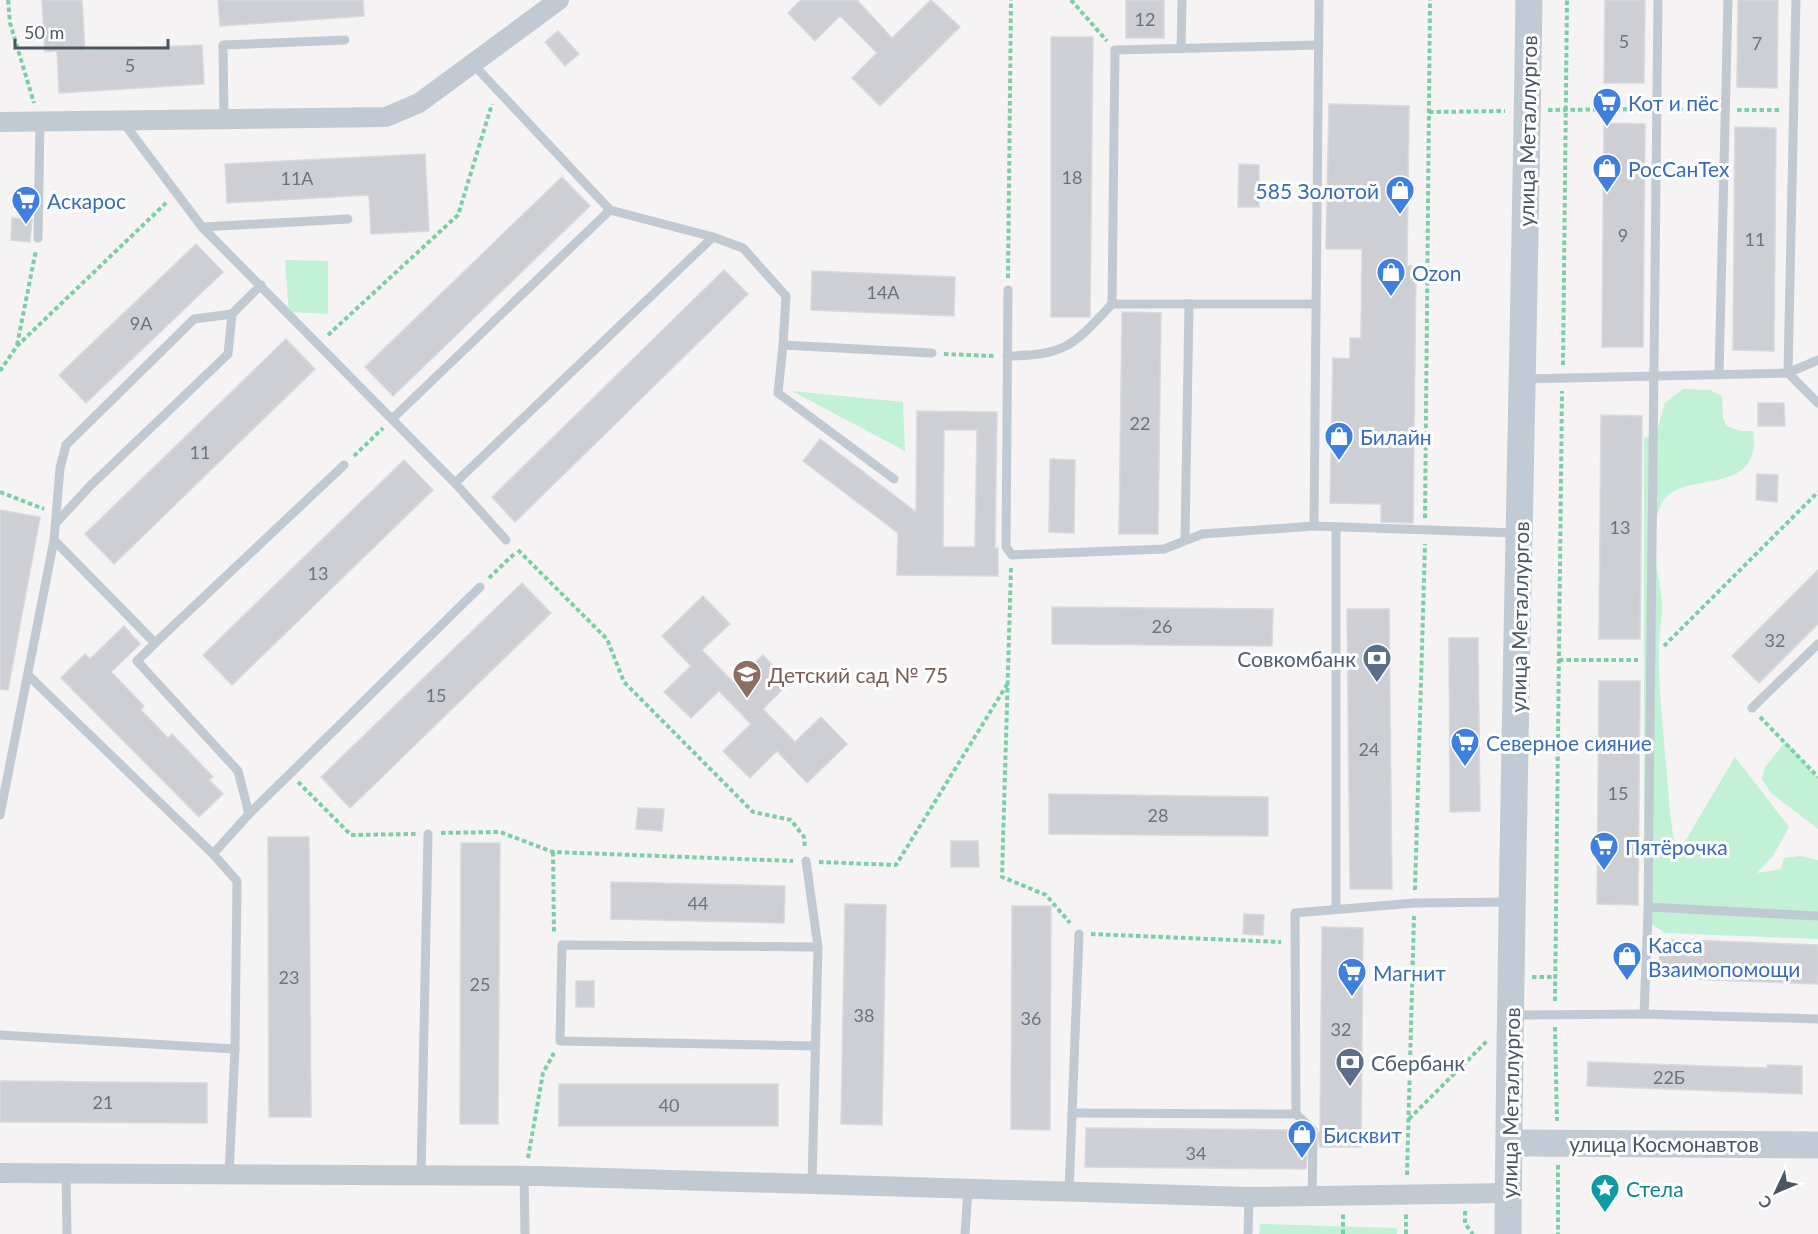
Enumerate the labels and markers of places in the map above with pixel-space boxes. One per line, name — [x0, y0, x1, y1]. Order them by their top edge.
supermarket icon: Кот и пёс — [1591, 86, 1623, 128]
place label: Кот и пёс — [1628, 90, 1719, 115]
shop icon: РосСанТех — [1591, 152, 1623, 194]
place label: РосСанТех — [1628, 156, 1730, 181]
shop icon: 585 Золотой — [1384, 174, 1416, 216]
place label: 585 Золотой — [1256, 178, 1379, 203]
supermarket icon: Аскарос — [10, 184, 42, 226]
place label: Аскарос — [47, 188, 126, 213]
shop icon: Ozon — [1375, 256, 1407, 298]
place label: Ozon — [1412, 260, 1462, 285]
shop icon: Билайн — [1323, 420, 1355, 462]
place label: Билайн — [1360, 424, 1432, 449]
bank icon: Совкомбанк — [1361, 642, 1393, 684]
place label: Совкомбанк — [1237, 646, 1356, 671]
school or university icon: Детский сад № 75 — [731, 658, 763, 700]
place label: Детский сад № 75 — [768, 662, 948, 687]
supermarket icon: Северное сияние — [1449, 726, 1481, 768]
place label: Северное сияние — [1486, 730, 1652, 755]
supermarket icon: Пятёрочка — [1588, 830, 1620, 872]
place label: Пятёрочка — [1625, 834, 1728, 859]
place label: Касса Взаимопомощи — [1648, 932, 1800, 981]
shop icon: Касса Взаимопомощи — [1611, 940, 1643, 982]
supermarket icon: Магнит — [1336, 956, 1368, 998]
place label: Магнит — [1373, 960, 1446, 985]
bank icon: Сбербанк — [1334, 1046, 1366, 1088]
place label: Сбербанк — [1371, 1050, 1465, 1075]
shop icon: Бисквит — [1286, 1118, 1318, 1160]
place label: Бисквит — [1323, 1122, 1402, 1147]
place icon: Стела — [1589, 1172, 1621, 1214]
place label: Стела — [1626, 1176, 1684, 1201]

